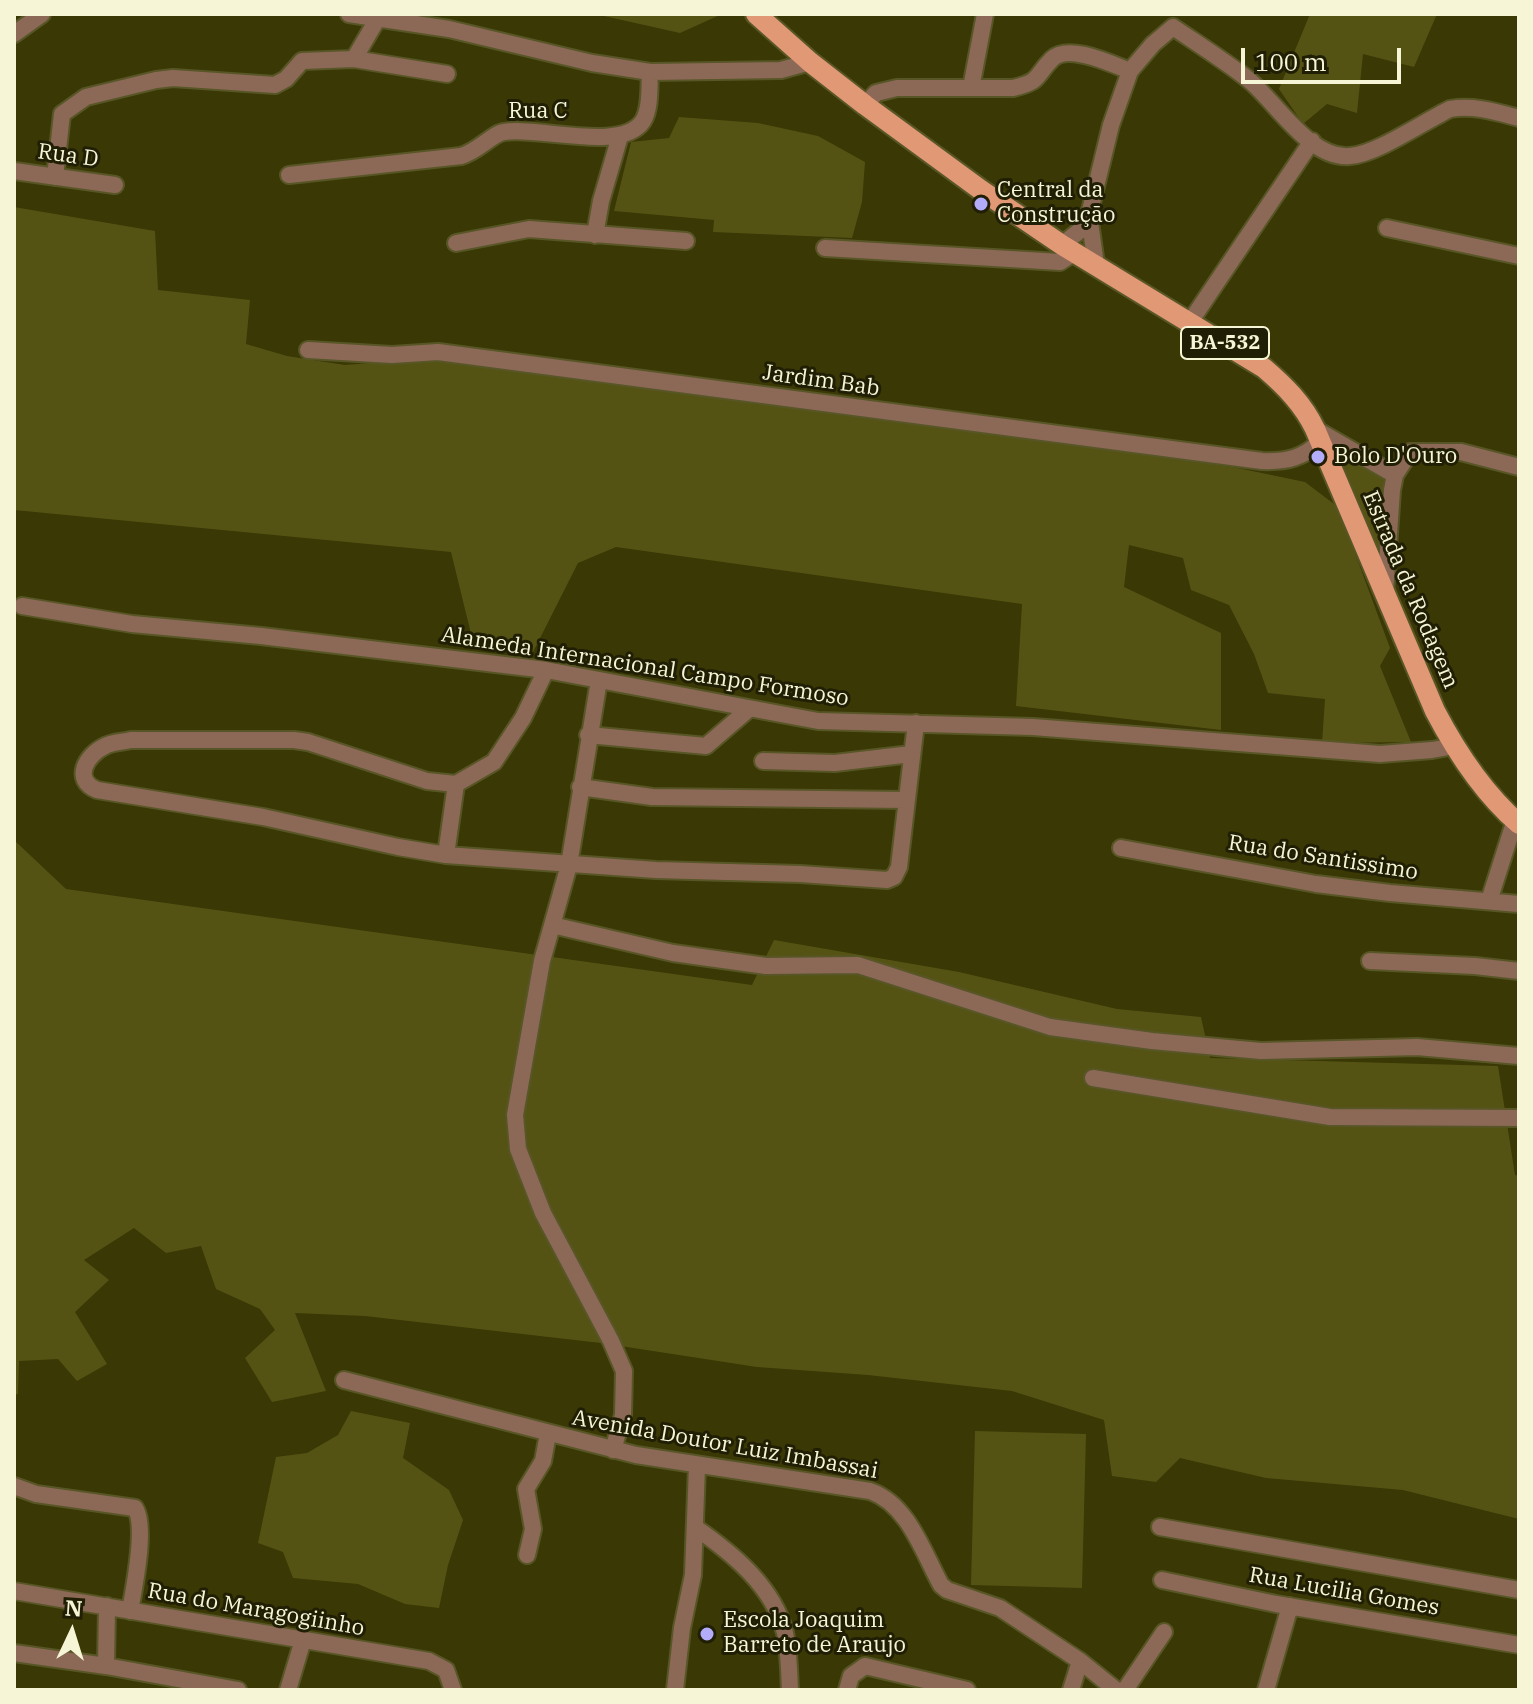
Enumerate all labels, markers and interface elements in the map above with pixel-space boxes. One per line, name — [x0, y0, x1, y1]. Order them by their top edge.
scale bar — [1245, 32, 1405, 82]
text: 100 m — [1255, 46, 1327, 78]
street label: Rua C — [508, 99, 568, 125]
street label: Rua D — [36, 139, 100, 173]
place label: Central da Construção — [997, 178, 1115, 230]
marker: Central da Construção — [972, 195, 990, 213]
road number: BA-532 — [1181, 327, 1269, 359]
street label: Jardim Bab — [761, 360, 881, 402]
place label: Bolo D'Ouro — [1334, 444, 1457, 470]
marker: Bolo D'Ouro — [1309, 448, 1327, 466]
street label: Estrada da Rodagem — [1356, 487, 1464, 693]
street label: Alameda Internacional Campo Formoso — [439, 622, 851, 712]
street label: Rua do Santissimo — [1226, 830, 1420, 886]
street label: Avenida Doutor Luiz Imbassai — [570, 1405, 880, 1485]
street label: Rua Lucilia Gomes — [1247, 1562, 1441, 1622]
street label: Rua do Maragogiinho — [146, 1578, 366, 1642]
north arrow — [32, 1592, 112, 1672]
text: N — [64, 1592, 83, 1623]
place label: Escola Joaquim Barreto de Araujo — [723, 1608, 906, 1660]
marker: Escola Joaquim Barreto de Araujo — [698, 1625, 716, 1643]

